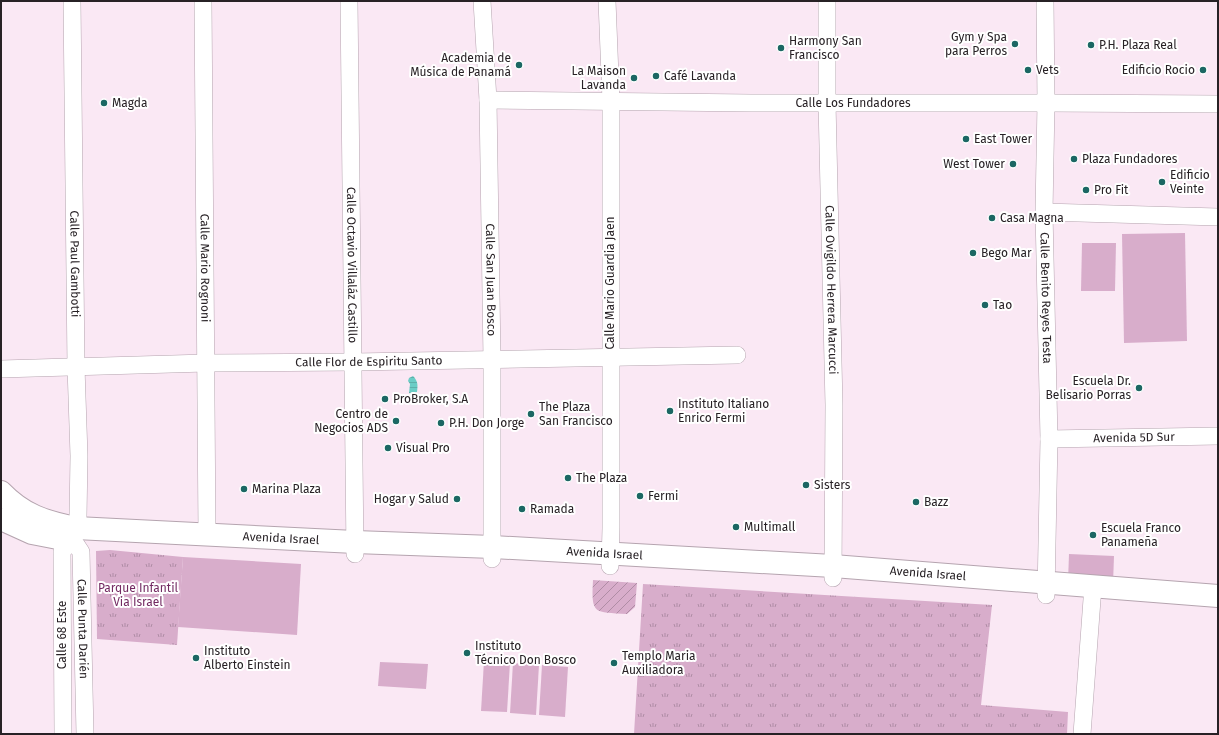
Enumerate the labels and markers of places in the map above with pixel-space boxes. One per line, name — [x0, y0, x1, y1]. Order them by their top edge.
place label: Gym y Spa para Perros — [945, 30, 1007, 58]
place label: Harmony San Francisco — [789, 34, 862, 62]
place label: P.H. Plaza Real — [1099, 38, 1177, 52]
marker: Gym y Spa para Perros — [1010, 39, 1020, 49]
marker: P.H. Plaza Real — [1086, 40, 1096, 50]
marker: Harmony San Francisco — [776, 43, 786, 53]
place label: Academia de Música de Panamá — [410, 51, 511, 79]
marker: Academia de Música de Panamá — [514, 60, 524, 70]
place label: Vets — [1036, 63, 1059, 77]
place label: Edificio Rocio — [1122, 63, 1195, 77]
place label: La Maison Lavanda — [572, 64, 626, 92]
marker: Vets — [1023, 65, 1033, 75]
marker: Edificio Rocio — [1198, 65, 1208, 75]
place label: Café Lavanda — [664, 69, 736, 83]
marker: Café Lavanda — [651, 71, 661, 81]
marker: La Maison Lavanda — [629, 73, 639, 83]
place label: Magda — [112, 96, 148, 110]
marker: Magda — [99, 98, 109, 108]
place label: East Tower — [974, 132, 1032, 146]
marker: East Tower — [961, 134, 971, 144]
place label: Plaza Fundadores — [1082, 152, 1178, 166]
marker: Plaza Fundadores — [1069, 154, 1079, 164]
place label: West Tower — [943, 157, 1005, 171]
marker: West Tower — [1008, 159, 1018, 169]
place label: Edificio Veinte — [1170, 168, 1210, 196]
marker: Edificio Veinte — [1157, 177, 1167, 187]
place label: Pro Fit — [1094, 183, 1129, 197]
marker: Pro Fit — [1081, 185, 1091, 195]
place label: Casa Magna — [1000, 211, 1064, 225]
marker: Casa Magna — [987, 213, 997, 223]
place label: Bego Mar — [981, 246, 1032, 260]
marker: Bego Mar — [968, 248, 978, 258]
place label: Tao — [993, 298, 1012, 312]
marker: Tao — [980, 300, 990, 310]
place label: Escuela Dr. Belisario Porras — [1046, 374, 1131, 402]
marker: Escuela Dr. Belisario Porras — [1134, 383, 1144, 393]
place label: ProBroker, S.A — [393, 392, 468, 406]
marker: ProBroker, S.A — [380, 394, 390, 404]
place label: Instituto Italiano Enrico Fermi — [678, 397, 769, 425]
place label: The Plaza San Francisco — [539, 400, 613, 428]
marker: Instituto Italiano Enrico Fermi — [665, 406, 675, 416]
place label: Centro de Negocios ADS — [314, 407, 388, 435]
marker: The Plaza San Francisco — [526, 409, 536, 419]
marker: Centro de Negocios ADS — [391, 416, 401, 426]
place label: P.H. Don Jorge — [449, 416, 524, 430]
marker: P.H. Don Jorge — [436, 418, 446, 428]
place label: Visual Pro — [396, 441, 450, 455]
marker: Visual Pro — [383, 443, 393, 453]
place label: The Plaza — [576, 471, 627, 485]
marker: The Plaza — [563, 473, 573, 483]
place label: Sisters — [814, 478, 851, 492]
marker: Sisters — [801, 480, 811, 490]
place label: Marina Plaza — [252, 482, 321, 496]
marker: Marina Plaza — [239, 484, 249, 494]
place label: Fermi — [648, 489, 678, 503]
marker: Fermi — [635, 491, 645, 501]
place label: Hogar y Salud — [374, 492, 449, 506]
marker: Hogar y Salud — [452, 494, 462, 504]
place label: Bazz — [924, 495, 948, 509]
marker: Bazz — [911, 497, 921, 507]
place label: Ramada — [530, 502, 574, 516]
marker: Ramada — [517, 504, 527, 514]
place label: Multimall — [744, 520, 796, 534]
place label: Escuela Franco Panameña — [1101, 521, 1181, 549]
marker: Multimall — [731, 522, 741, 532]
marker: Escuela Franco Panameña — [1088, 530, 1098, 540]
place label: Instituto Técnico Don Bosco — [475, 639, 576, 667]
place label: Instituto Alberto Einstein — [204, 644, 291, 672]
marker: Instituto Técnico Don Bosco — [462, 648, 472, 658]
place label: Templo Maria Auxiliadora — [622, 649, 696, 677]
marker: Instituto Alberto Einstein — [191, 653, 201, 663]
marker: Templo Maria Auxiliadora — [609, 658, 619, 668]

